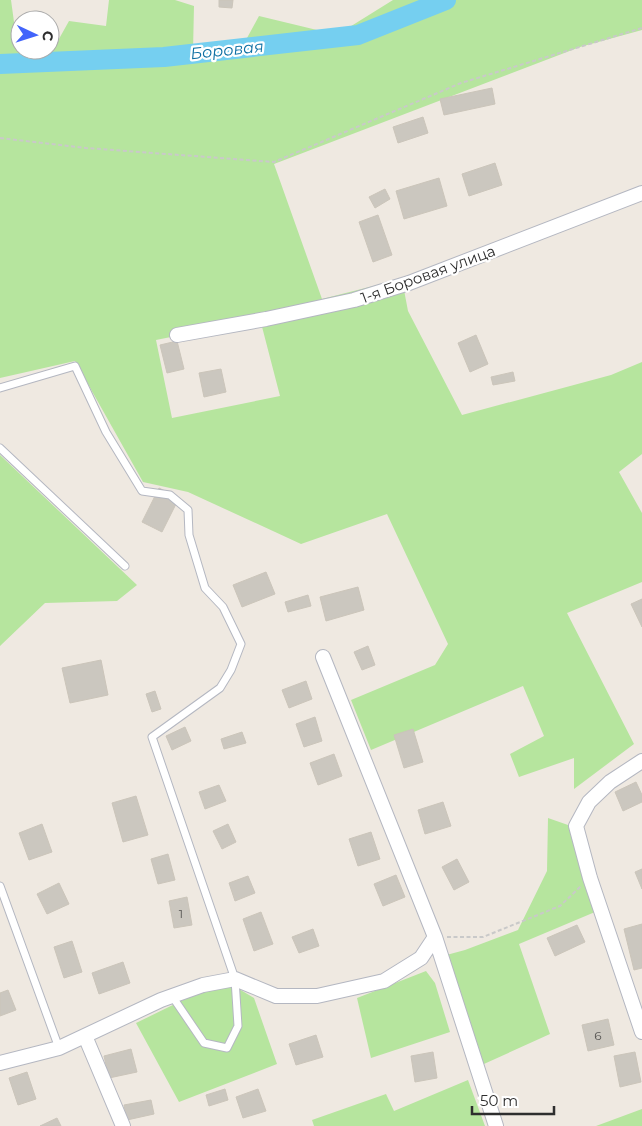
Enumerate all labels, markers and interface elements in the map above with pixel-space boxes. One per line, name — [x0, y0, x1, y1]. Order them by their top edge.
north arrow — [10, 10, 60, 60]
text: С — [39, 30, 57, 42]
water label: Боровая — [189, 37, 265, 63]
street label: 1-я Боровая улица — [358, 241, 498, 307]
house number: 1 — [179, 906, 183, 921]
house number: 6 — [594, 1028, 602, 1043]
scale bar — [472, 1084, 554, 1116]
text: 50 m — [480, 1091, 518, 1110]

